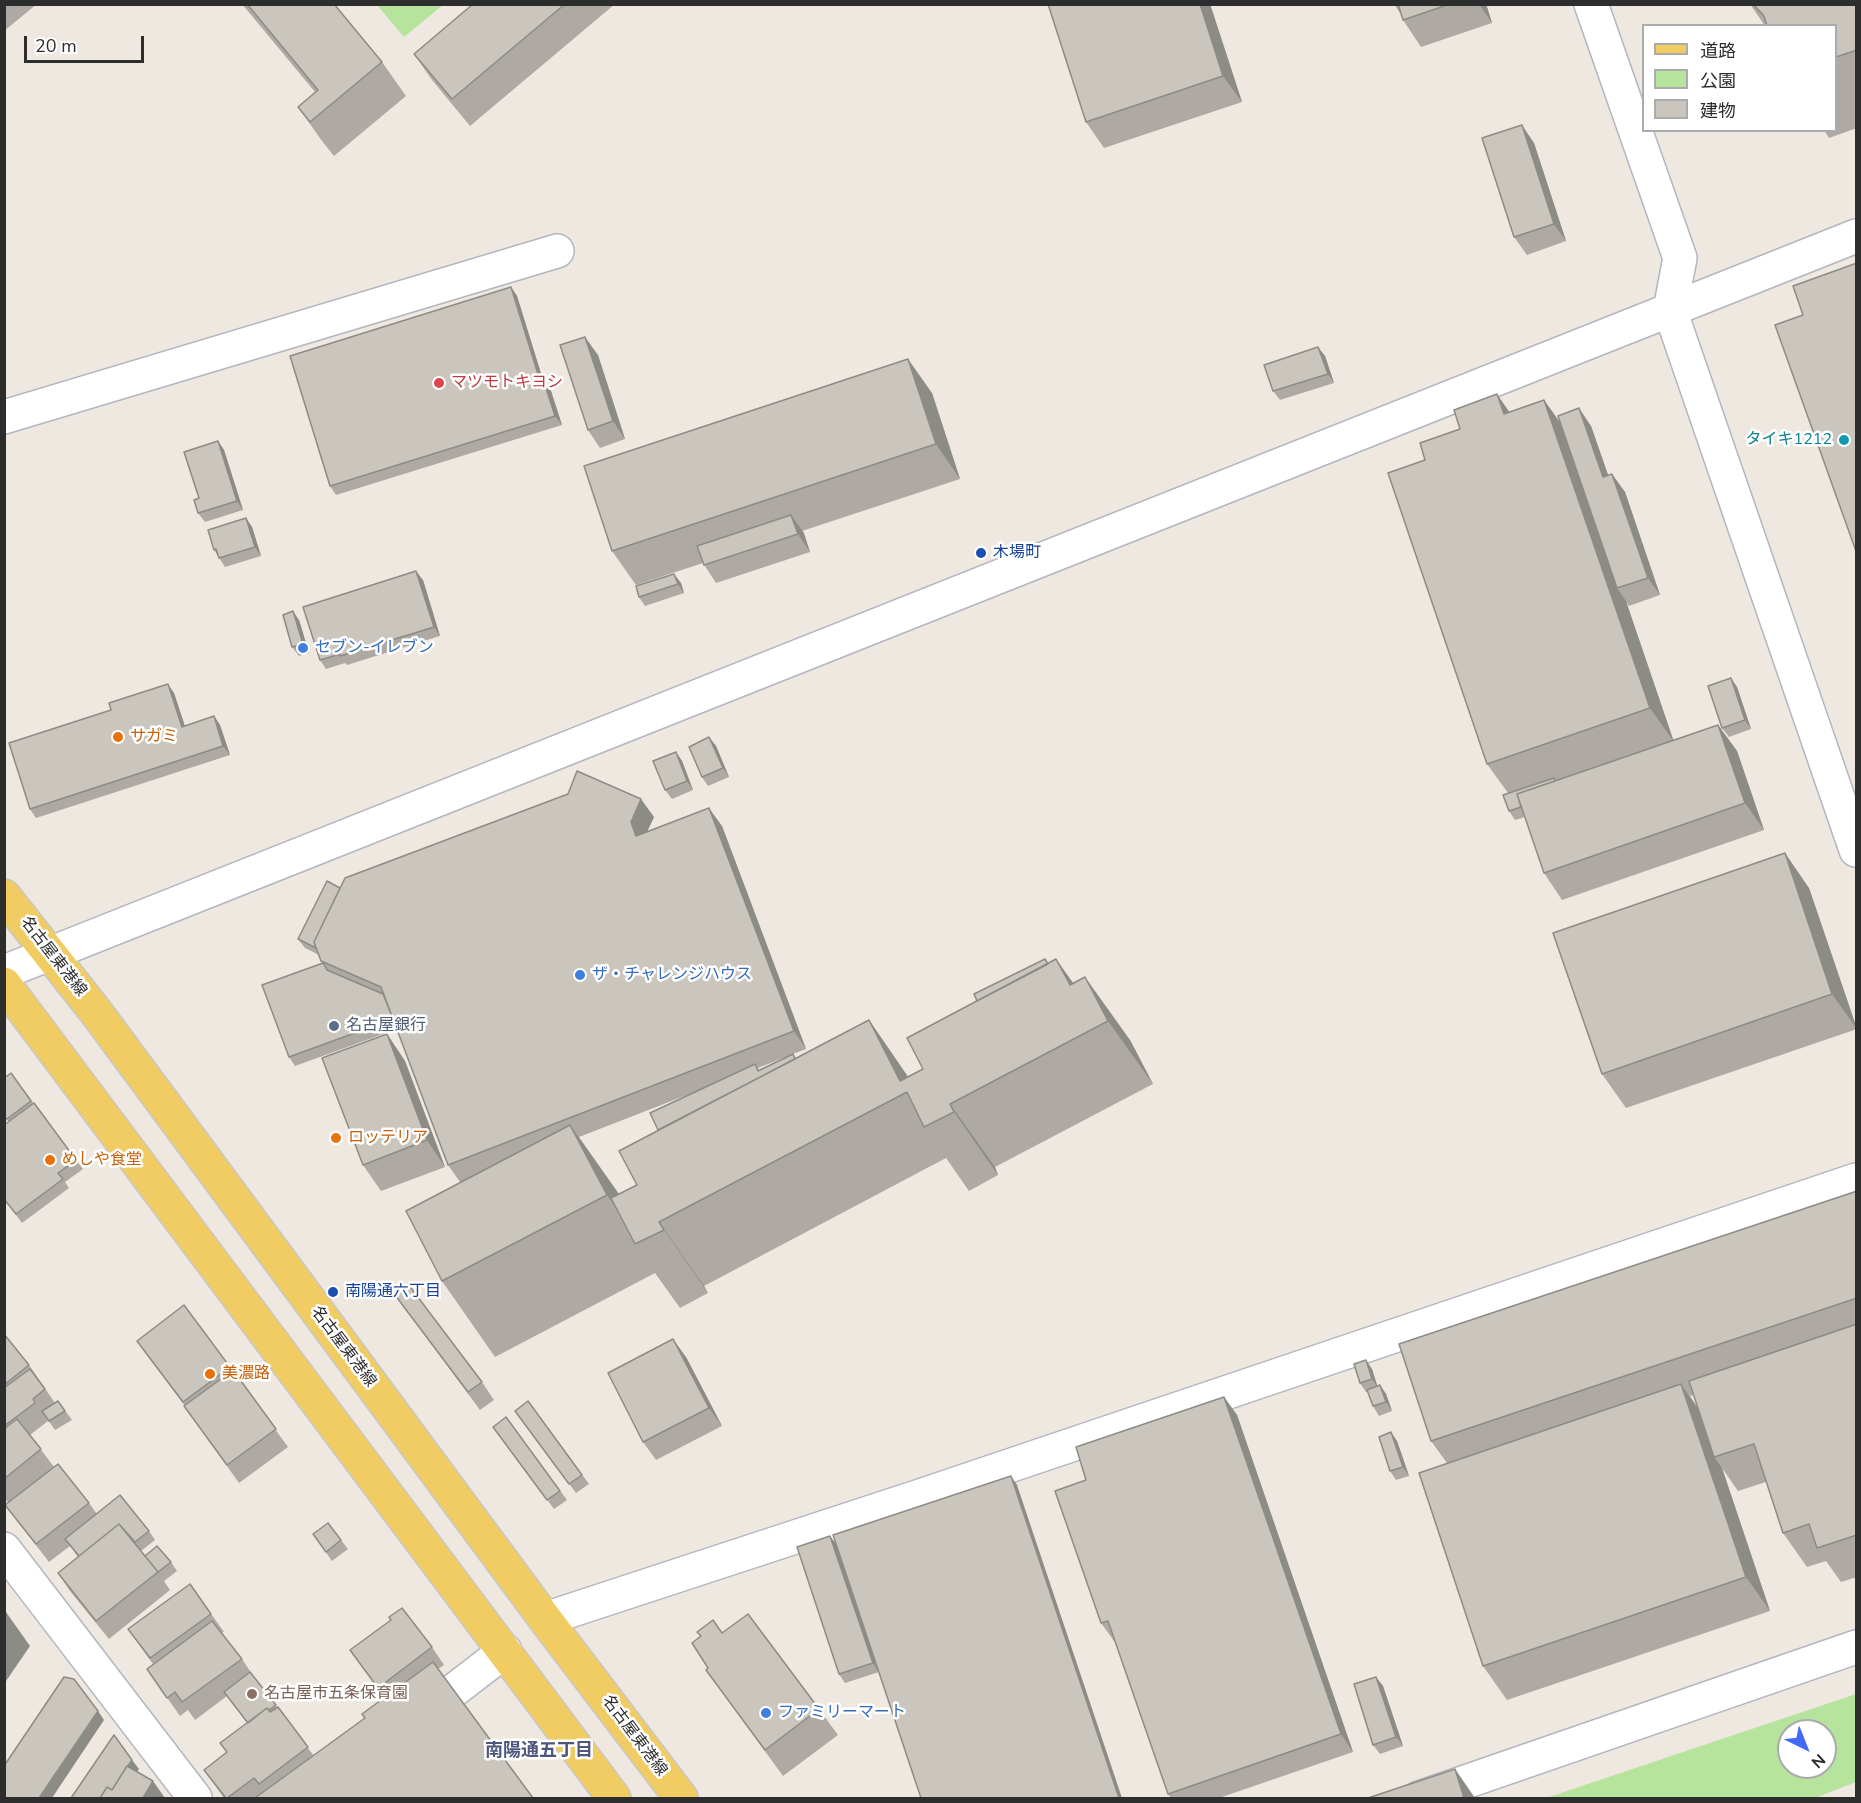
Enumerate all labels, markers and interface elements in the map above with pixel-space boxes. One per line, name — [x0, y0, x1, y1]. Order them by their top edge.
scale bar — [27, 24, 147, 62]
legend — [1642, 24, 1837, 132]
text: 20 m — [35, 34, 77, 58]
text: 道路 — [1700, 39, 1736, 63]
text: 公園 — [1700, 69, 1736, 93]
text: 建物 — [1700, 99, 1736, 123]
place label: マツモトキヨシ — [451, 373, 563, 393]
marker: マツモトキヨシ — [432, 376, 446, 390]
place label: タイキ1212 — [1746, 430, 1832, 450]
marker: タイキ1212 — [1837, 433, 1851, 447]
place label: 木場町 — [993, 543, 1041, 563]
marker: 木場町 — [974, 546, 988, 560]
place label: セブン-イレブン — [315, 638, 434, 658]
marker: セブン-イレブン — [296, 641, 310, 655]
place label: サガミ — [130, 727, 178, 747]
marker: サガミ — [111, 730, 125, 744]
street label: 名古屋東港線 — [16, 913, 90, 1001]
place label: ザ・チャレンジハウス — [592, 965, 752, 985]
marker: ザ・チャレンジハウス — [573, 968, 587, 982]
place label: 名古屋銀行 — [346, 1016, 426, 1036]
marker: 名古屋銀行 — [327, 1019, 341, 1033]
place label: ロッテリア — [348, 1128, 428, 1148]
marker: ロッテリア — [329, 1131, 343, 1145]
place label: めしや食堂 — [62, 1150, 142, 1170]
marker: めしや食堂 — [43, 1153, 57, 1167]
place label: 南陽通六丁目 — [345, 1282, 441, 1302]
marker: 南陽通六丁目 — [326, 1285, 340, 1299]
street label: 名古屋東港線 — [306, 1303, 380, 1391]
place label: 美濃路 — [222, 1364, 270, 1384]
marker: 美濃路 — [203, 1367, 217, 1381]
place label: 名古屋市五条保育園 — [264, 1684, 408, 1704]
marker: 名古屋市五条保育園 — [245, 1687, 259, 1701]
street label: 名古屋東港線 — [597, 1692, 671, 1780]
place label: ファミリーマート — [778, 1703, 906, 1723]
marker: ファミリーマート — [759, 1706, 773, 1720]
north arrow — [1777, 1719, 1837, 1779]
district label: 南陽通五丁目 — [485, 1741, 593, 1763]
text: N — [1806, 1749, 1830, 1773]

